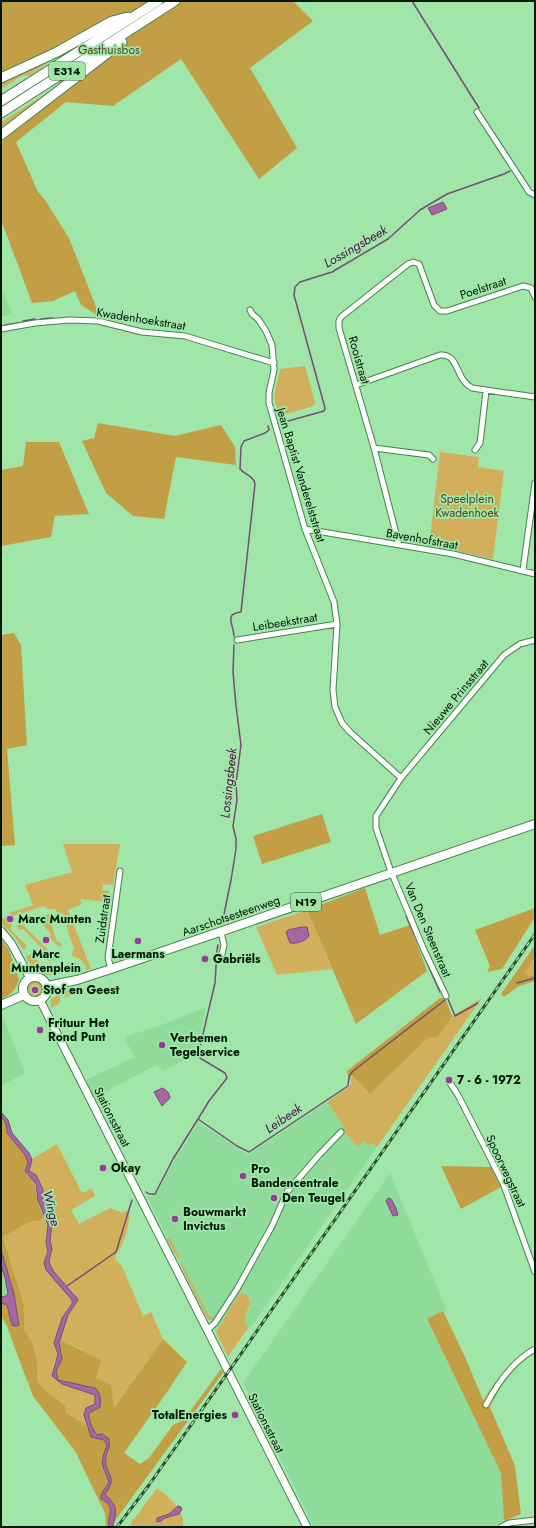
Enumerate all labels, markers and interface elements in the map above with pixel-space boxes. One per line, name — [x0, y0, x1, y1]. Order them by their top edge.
park label: Gasthuisbos — [78, 41, 140, 59]
road number: E314 — [49, 62, 85, 80]
water label: Lossingsbeek — [320, 220, 391, 272]
street label: Poelstraat — [457, 272, 509, 304]
street label: Kwadenhoekstraat — [95, 303, 187, 335]
street label: Rooistraat — [344, 334, 374, 386]
street label: Jean Baptist Vanderelststraat — [271, 403, 330, 545]
park label: Speelplein Kwadenhoek — [435, 490, 500, 522]
street label: Bavenhofstraat — [385, 524, 459, 554]
street label: Leibeekstraat — [251, 608, 319, 636]
street label: Nieuwe Prinsstraat — [419, 655, 493, 739]
water label: Lossingsbeek — [215, 746, 242, 819]
street label: Van Den Steenstraat — [400, 880, 456, 980]
street label: Aarschotsesteenweg — [180, 891, 282, 941]
road number: N19 — [291, 893, 321, 911]
street label: Zuidstraat — [91, 894, 115, 944]
place label: Marc Munten — [18, 910, 92, 928]
marker: Marc Munten — [5, 914, 15, 924]
marker: Marc Muntenplein — [41, 935, 51, 945]
marker: Laermans — [133, 936, 143, 946]
place label: Marc Muntenplein — [11, 945, 81, 977]
place label: Laermans — [111, 945, 165, 963]
place label: Gabriëls — [213, 950, 261, 968]
marker: Gabriëls — [200, 954, 210, 964]
place label: Stof en Geest — [43, 981, 119, 999]
marker: Stof en Geest — [30, 985, 40, 995]
place label: Frituur Het Rond Punt — [48, 1014, 109, 1046]
marker: Frituur Het Rond Punt — [35, 1025, 45, 1035]
place label: Verbemen Tegelservice — [169, 1029, 240, 1061]
marker: Verbemen Tegelservice — [157, 1040, 167, 1050]
place label: 7 - 6 - 1972 — [457, 1071, 521, 1089]
marker: 7 - 6 - 1972 — [444, 1075, 454, 1085]
street label: Stationsstraat — [89, 1084, 135, 1150]
water label: Leibeek — [261, 1099, 306, 1138]
street label: Spoorwegstraat — [481, 1132, 531, 1210]
place label: Okay — [111, 1159, 141, 1177]
place label: Pro Bandencentrale — [251, 1160, 339, 1192]
marker: Okay — [98, 1163, 108, 1173]
marker: Pro Bandencentrale — [238, 1171, 248, 1181]
water label: Winge — [38, 1188, 65, 1228]
place label: Den Teugel — [282, 1189, 345, 1207]
marker: Den Teugel — [269, 1193, 279, 1203]
place label: Bouwmarkt Invictus — [183, 1203, 246, 1235]
marker: Bouwmarkt Invictus — [170, 1214, 180, 1224]
street label: Stationsstraat — [243, 1390, 289, 1456]
place label: TotalEnergies — [152, 1406, 228, 1424]
marker: TotalEnergies — [230, 1410, 240, 1420]

